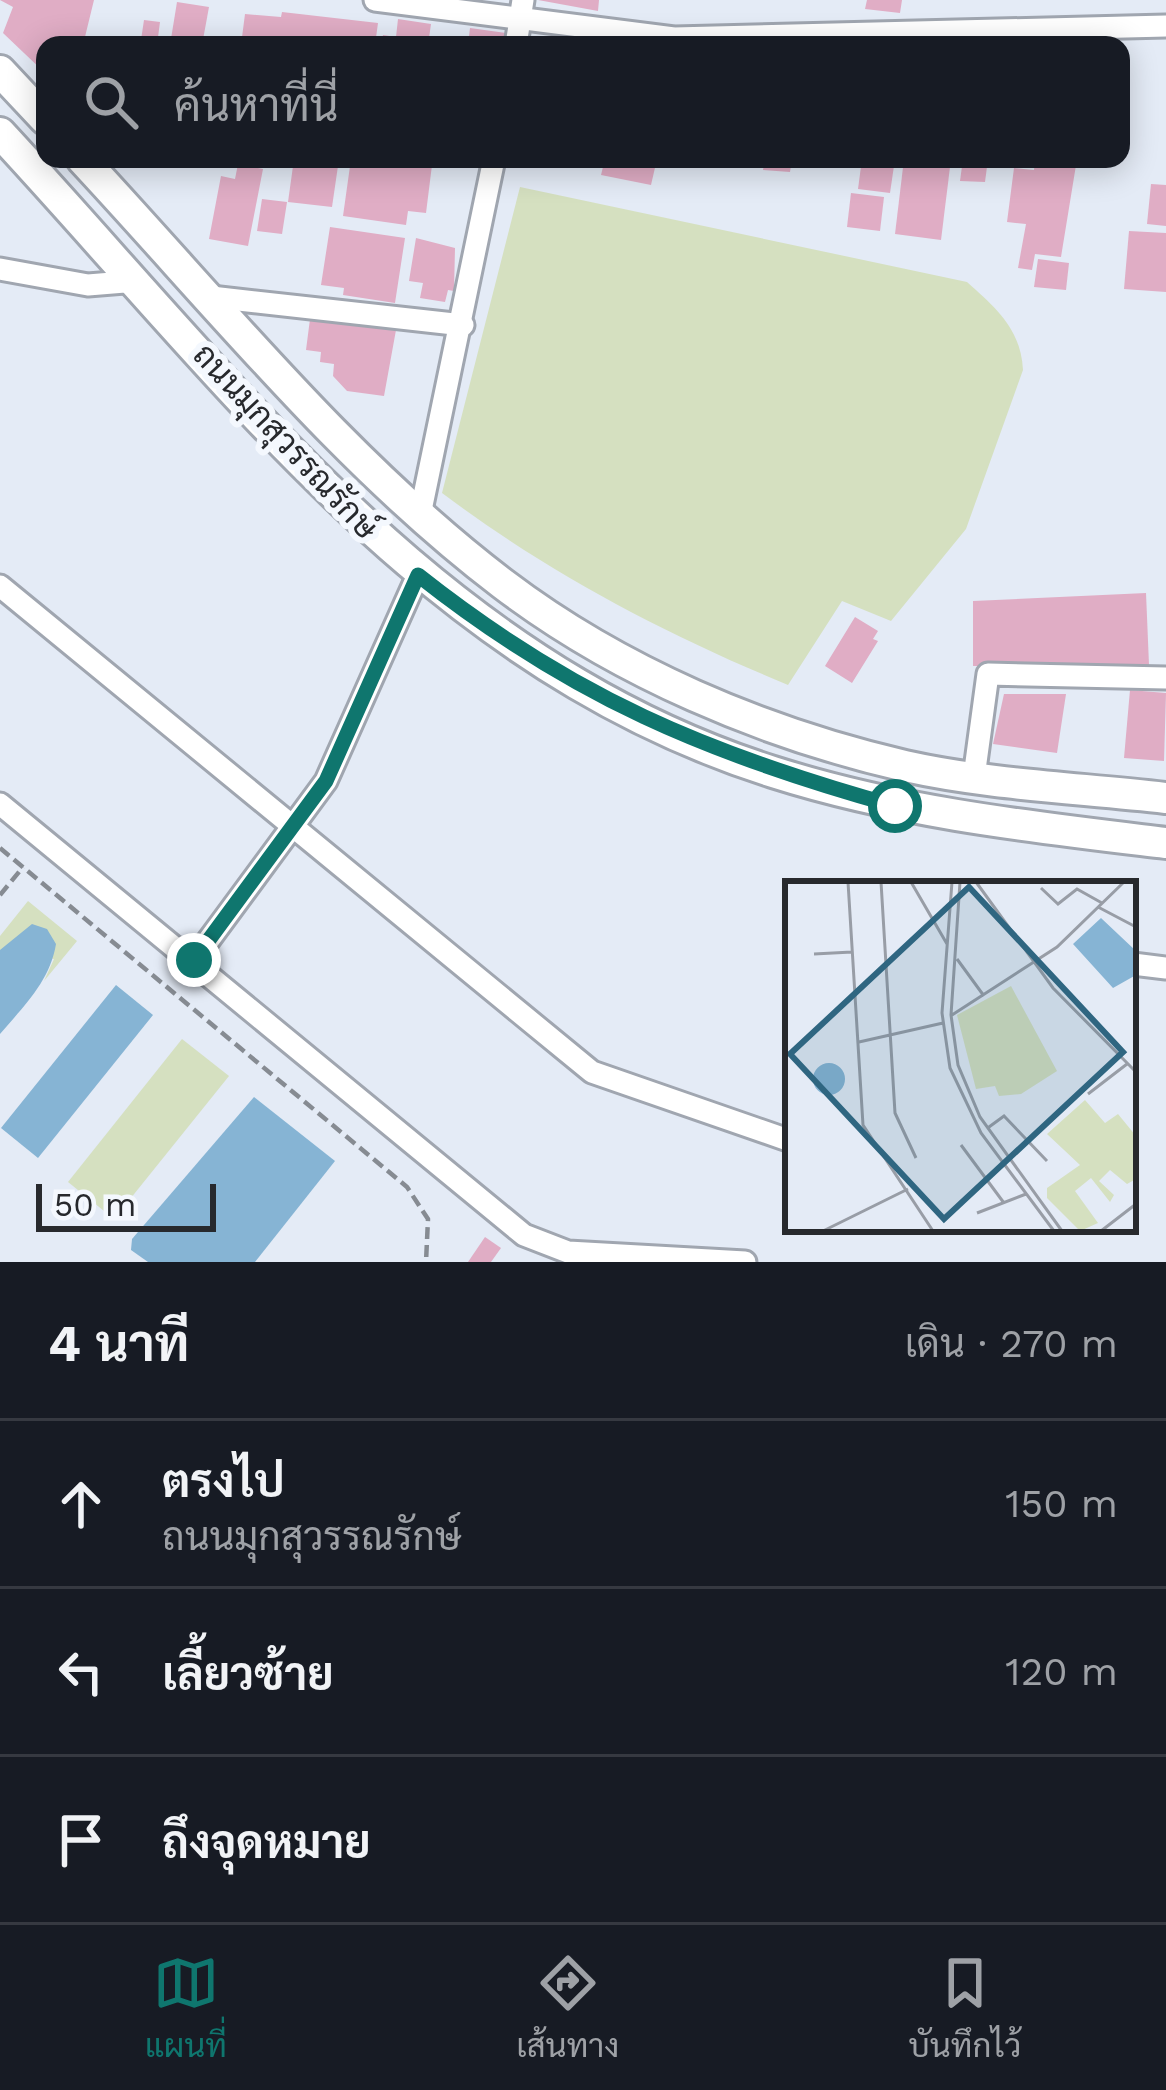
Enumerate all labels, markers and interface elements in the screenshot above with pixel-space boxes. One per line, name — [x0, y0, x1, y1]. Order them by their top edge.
search box — [36, 36, 1130, 168]
icon: search — [78, 69, 144, 135]
text: ค้นหาที่นี่ — [174, 79, 338, 132]
street label: ถนนมุกสุวรรณรักษ์ — [183, 335, 387, 549]
route start — [868, 779, 922, 833]
inset map — [785, 881, 1136, 1232]
route end — [167, 933, 221, 987]
scale bar — [36, 1178, 216, 1231]
text: 50 m — [54, 1185, 136, 1224]
text: 4 นาที — [48, 1314, 189, 1373]
text: เดิน · 270 m — [905, 1321, 1118, 1366]
text: ตรงไป — [162, 1455, 285, 1508]
icon: ahead — [48, 1471, 114, 1537]
text: 150 m — [1005, 1481, 1118, 1526]
text: ถนนมุกสุวรรณรักษ์ — [162, 1514, 461, 1559]
icon: left — [48, 1639, 114, 1705]
text: เลี้ยวซ้าย — [162, 1648, 334, 1701]
text: 120 m — [1005, 1649, 1118, 1694]
icon: arrive — [48, 1807, 114, 1873]
text: ถึงจุดหมาย — [162, 1816, 371, 1869]
tab: แผนที่ — [145, 1950, 227, 2065]
tab: เส้นทาง — [516, 1950, 619, 2065]
tab: บันทึกไว้ — [909, 1950, 1021, 2065]

